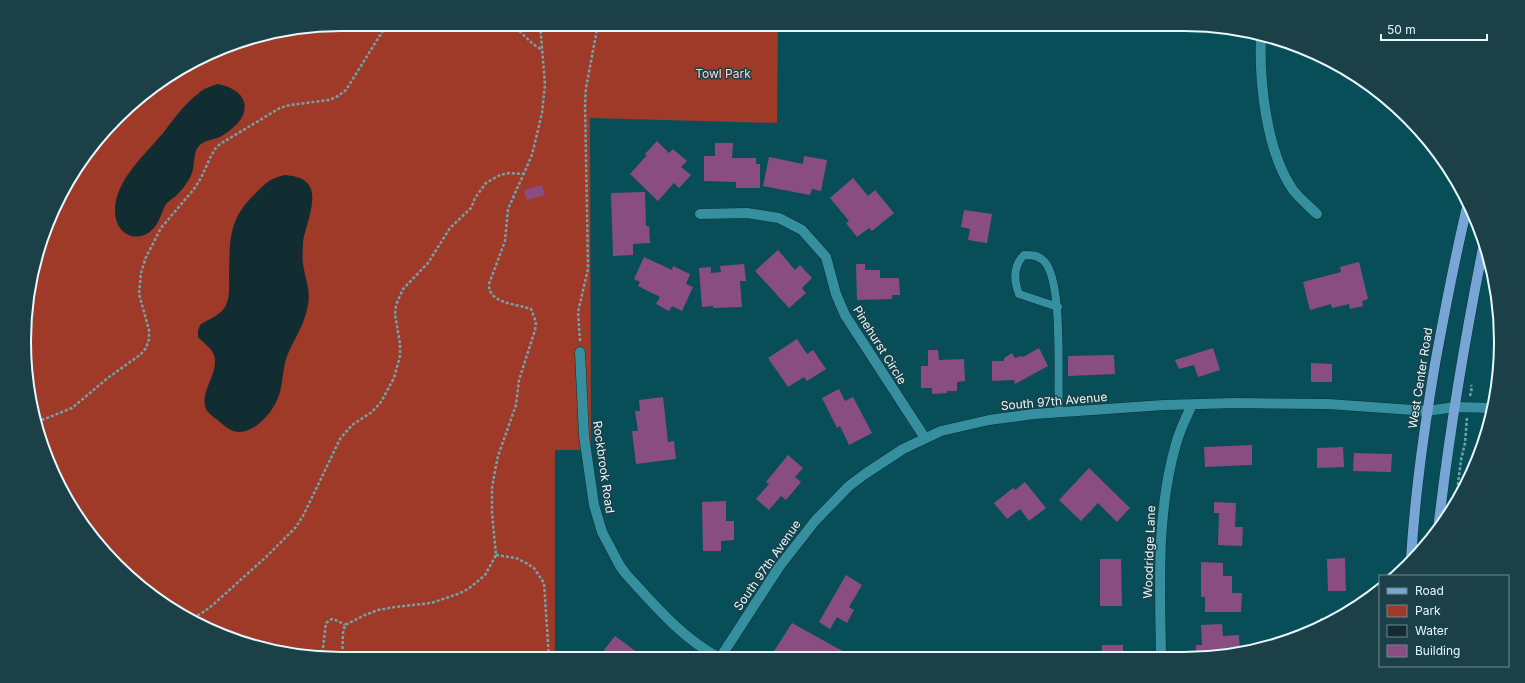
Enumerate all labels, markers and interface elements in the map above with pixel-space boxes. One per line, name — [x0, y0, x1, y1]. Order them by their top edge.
scale bar — [1381, 16, 1487, 42]
text: 50 m — [1387, 22, 1416, 37]
park label: Towl Park — [695, 66, 751, 81]
street label: Pinehurst Circle — [850, 303, 910, 387]
street label: West Center Road — [1405, 326, 1435, 430]
street label: South 97th Avenue — [1000, 389, 1108, 413]
street label: Rockbrook Road — [590, 420, 618, 514]
street label: Woodridge Lane — [1140, 505, 1158, 599]
street label: South 97th Avenue — [730, 517, 804, 613]
legend — [1379, 575, 1509, 667]
text: Road — [1415, 583, 1444, 598]
text: Park — [1415, 603, 1441, 618]
text: Water — [1415, 623, 1449, 638]
text: Building — [1415, 643, 1460, 658]

